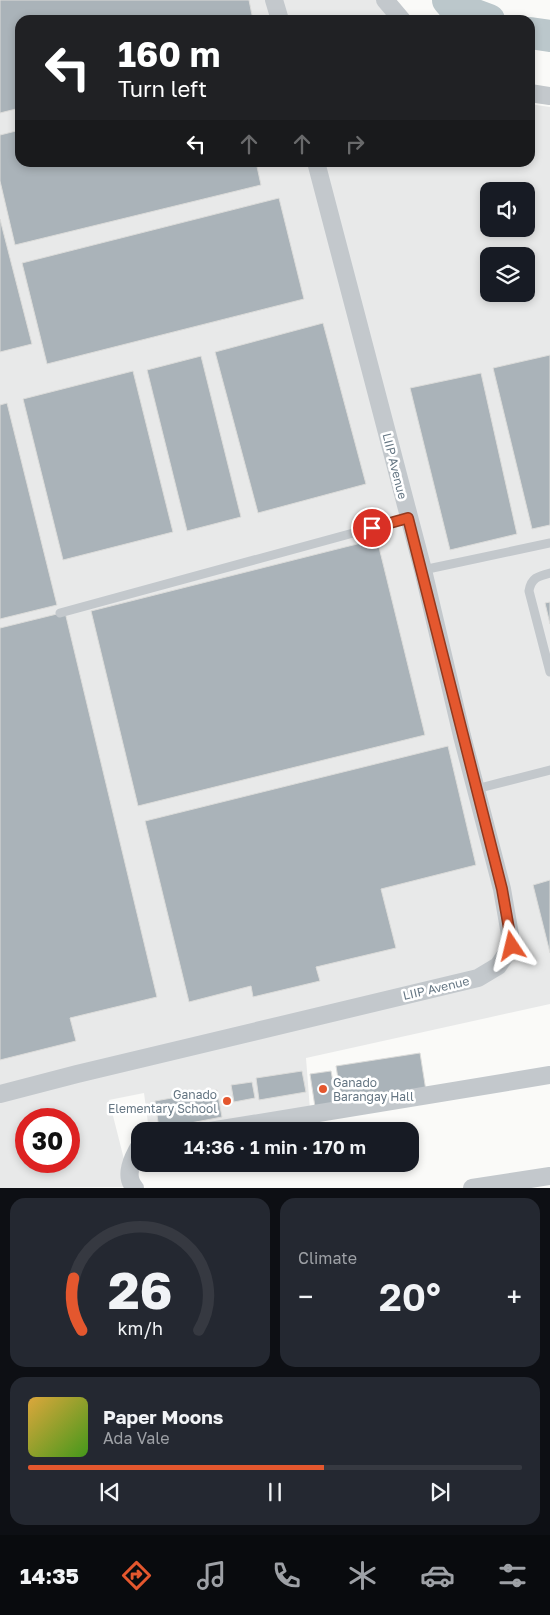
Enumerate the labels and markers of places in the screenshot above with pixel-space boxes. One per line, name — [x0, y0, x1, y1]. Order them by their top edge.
pin — [351, 507, 393, 549]
place label: Ganado Barangay Hall — [333, 1075, 414, 1104]
marker: Ganado Barangay Hall — [317, 1083, 329, 1095]
place label: Ganado Elementary School — [108, 1087, 217, 1116]
marker: Ganado Elementary School — [221, 1095, 233, 1107]

